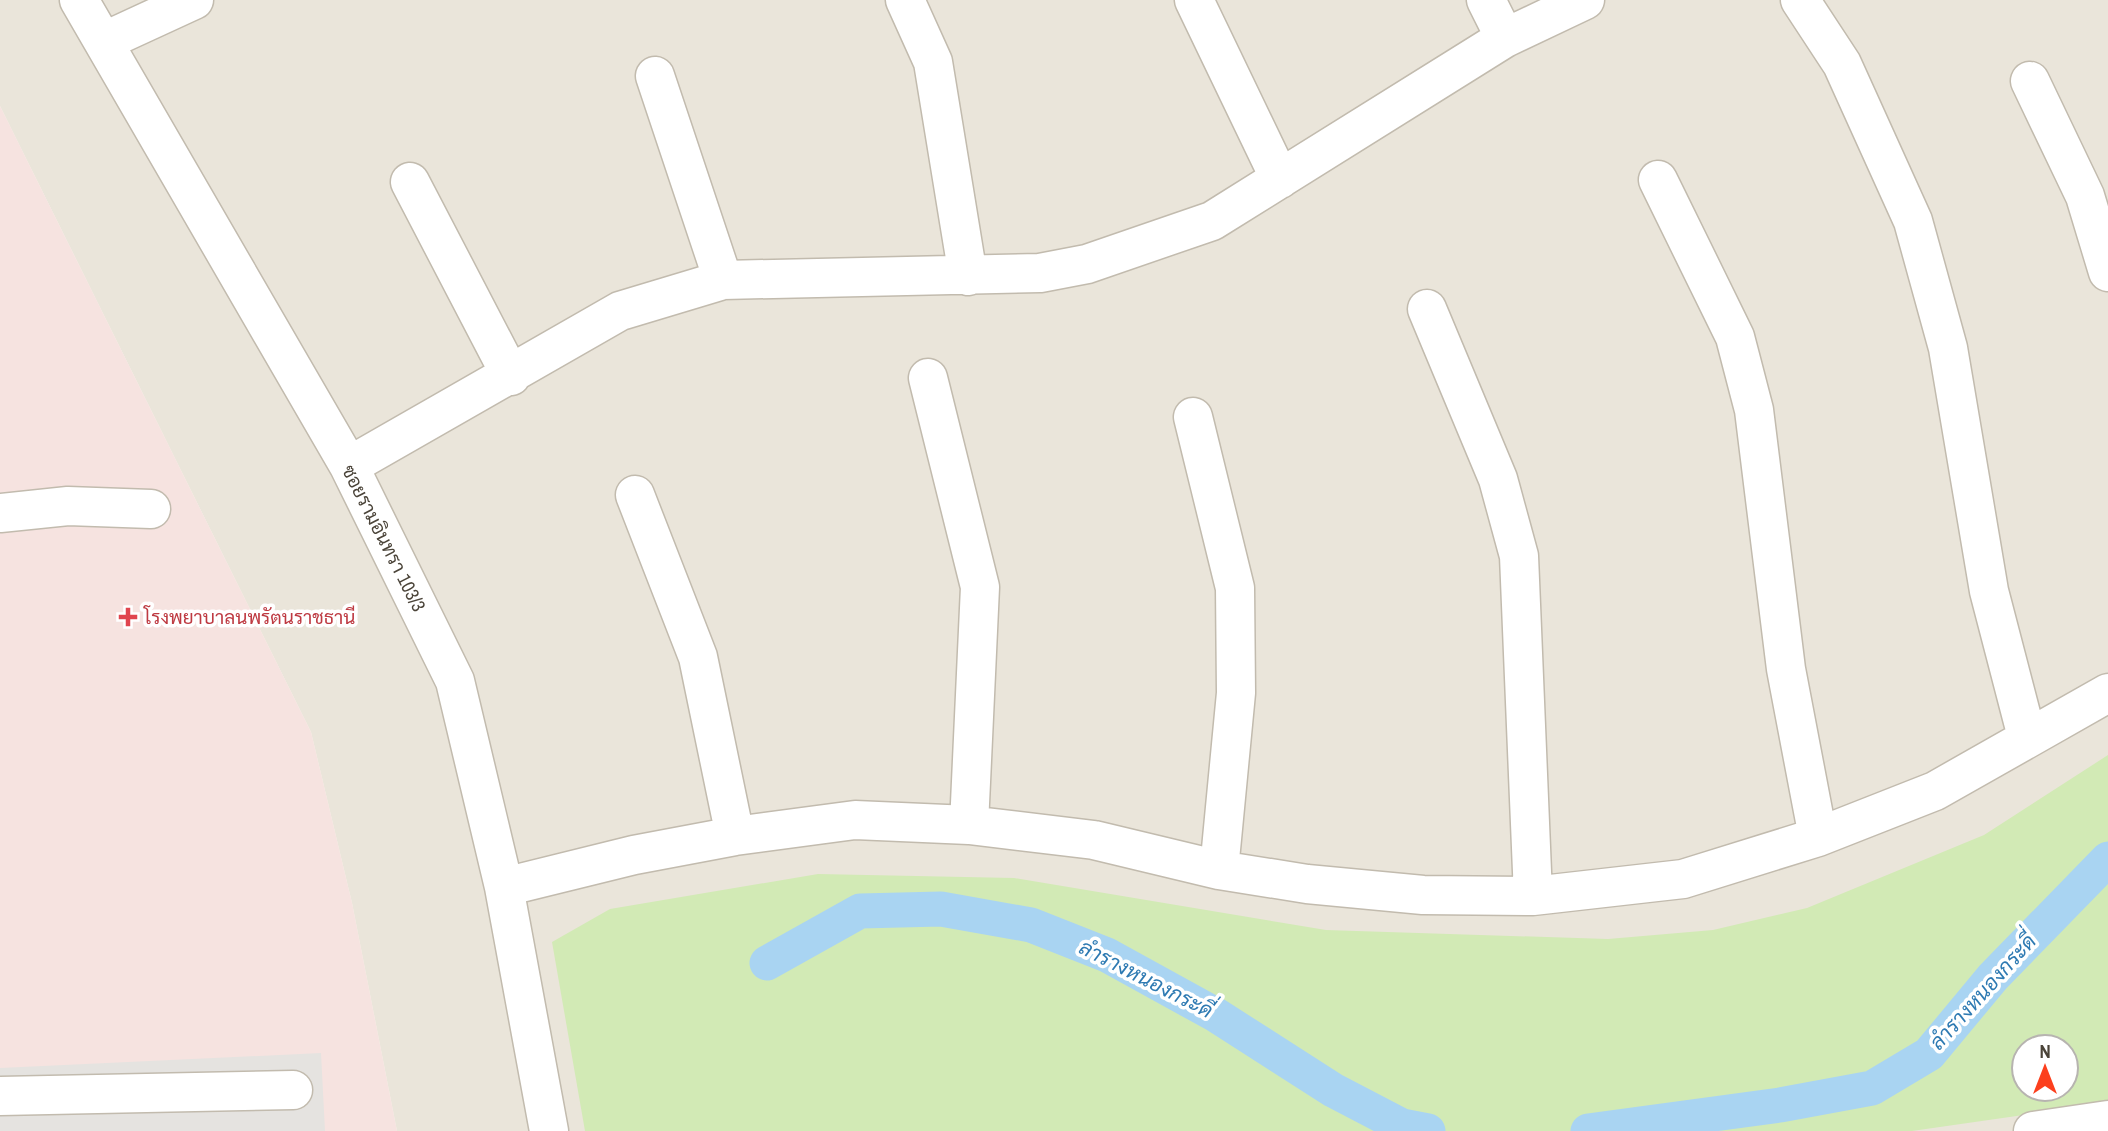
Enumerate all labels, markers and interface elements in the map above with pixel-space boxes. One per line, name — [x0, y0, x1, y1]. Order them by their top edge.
street label: ซอยรามอินทรา 103/3 — [336, 460, 432, 616]
place label: โรงพยาบาลนพรัตนราชธานี — [143, 604, 355, 630]
marker: โรงพยาบาลนพรัตนราชธานี — [118, 607, 138, 627]
water label: ลำรางหนองกระดี่ — [1919, 923, 2044, 1056]
water label: ลำรางหนองกระดี่ — [1074, 928, 1222, 1026]
north arrow — [2010, 1033, 2080, 1103]
text: N — [2039, 1038, 2051, 1064]

